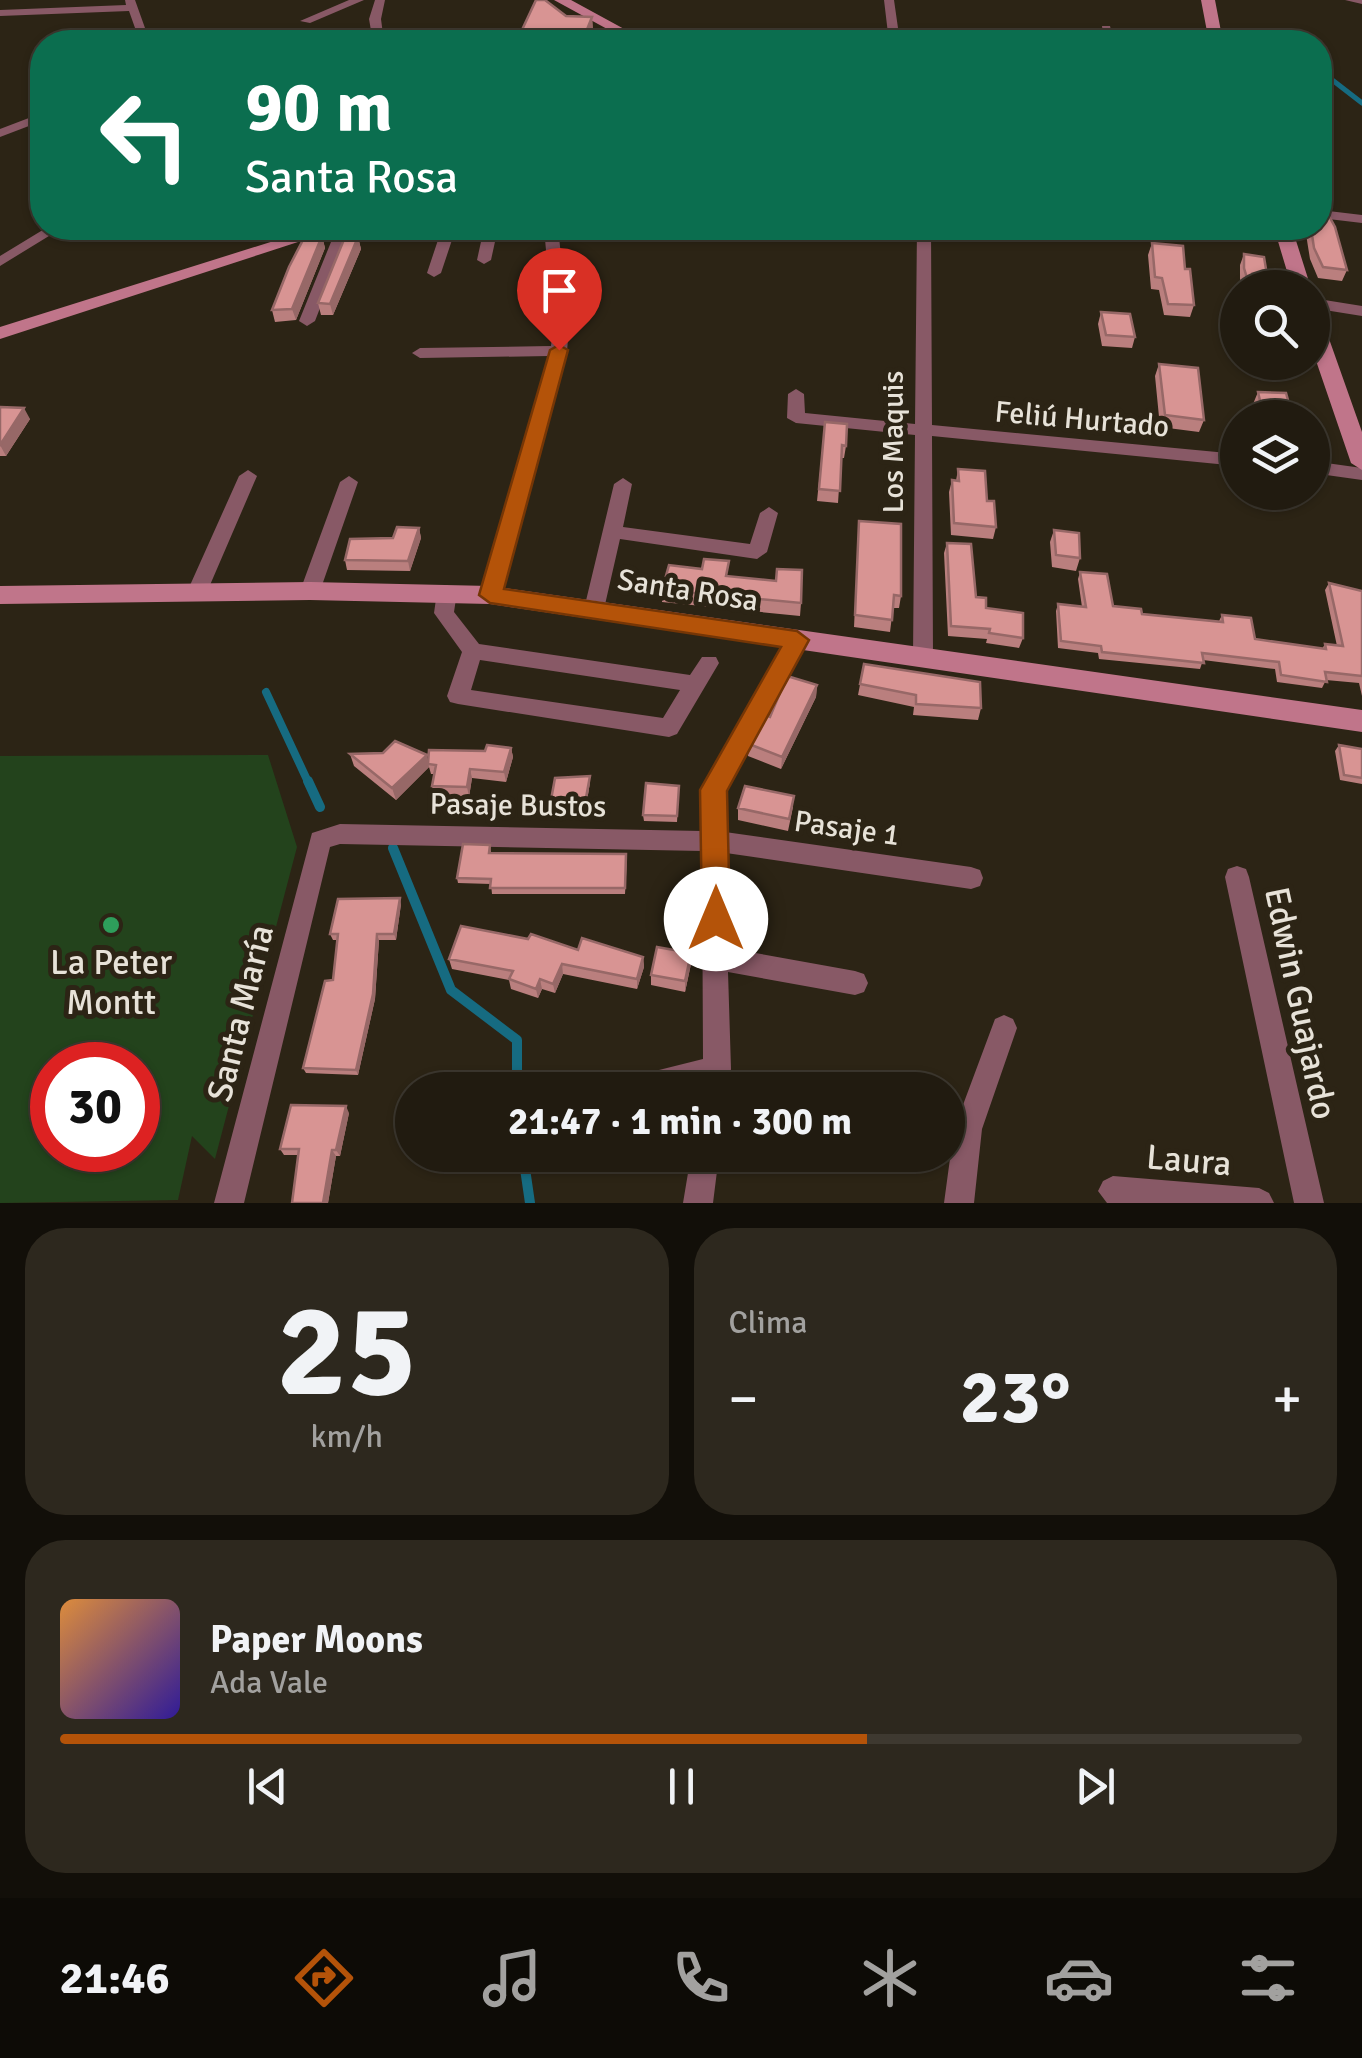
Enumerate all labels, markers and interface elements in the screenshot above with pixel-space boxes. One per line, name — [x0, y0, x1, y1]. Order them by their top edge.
text: 90 m — [245, 64, 393, 150]
icon: left — [80, 70, 210, 200]
text: Santa Rosa — [245, 150, 458, 205]
pin — [517, 248, 602, 351]
icon: arrive — [532, 263, 587, 318]
map controls — [1220, 270, 1330, 510]
button: search — [1220, 270, 1330, 380]
street label: Los Maquis — [875, 371, 912, 513]
street label: Feliú Hurtado — [993, 393, 1171, 446]
button: layers — [1220, 400, 1330, 510]
street label: Santa Rosa — [615, 561, 761, 620]
street label: Pasaje Bustos — [429, 785, 607, 826]
street label: Pasaje 1 — [792, 803, 902, 854]
position arrow — [664, 867, 768, 971]
street label: Edwin Guajardo — [1255, 883, 1346, 1123]
marker: La Peter Montt — [100, 914, 122, 936]
street label: Santa María — [198, 920, 283, 1106]
place label: La Peter Montt — [50, 941, 172, 1024]
speed limit sign: 30 — [30, 1042, 160, 1172]
text: 21:47 · 1 min · 300 m — [508, 1098, 852, 1145]
street label: Laura — [1145, 1135, 1233, 1186]
text: 25 — [277, 1272, 417, 1432]
text: Clima — [729, 1303, 807, 1342]
text: 23° — [960, 1351, 1071, 1444]
text: − — [729, 1365, 758, 1433]
text: + — [1272, 1365, 1302, 1433]
text: km/h — [311, 1417, 383, 1456]
text: Paper Moons — [210, 1616, 423, 1663]
text: Ada Vale — [210, 1663, 328, 1702]
icon: previous — [240, 1759, 295, 1814]
icon: pause — [654, 1759, 709, 1814]
icon: next — [1068, 1759, 1123, 1814]
icon: directions — [289, 1943, 359, 2013]
icon: music — [477, 1943, 547, 2013]
icon: phone — [666, 1943, 736, 2013]
icon: climate — [855, 1943, 925, 2013]
icon: car — [1044, 1943, 1114, 2013]
icon: filters — [1233, 1943, 1303, 2013]
text: 21:46 — [59, 1951, 170, 2006]

